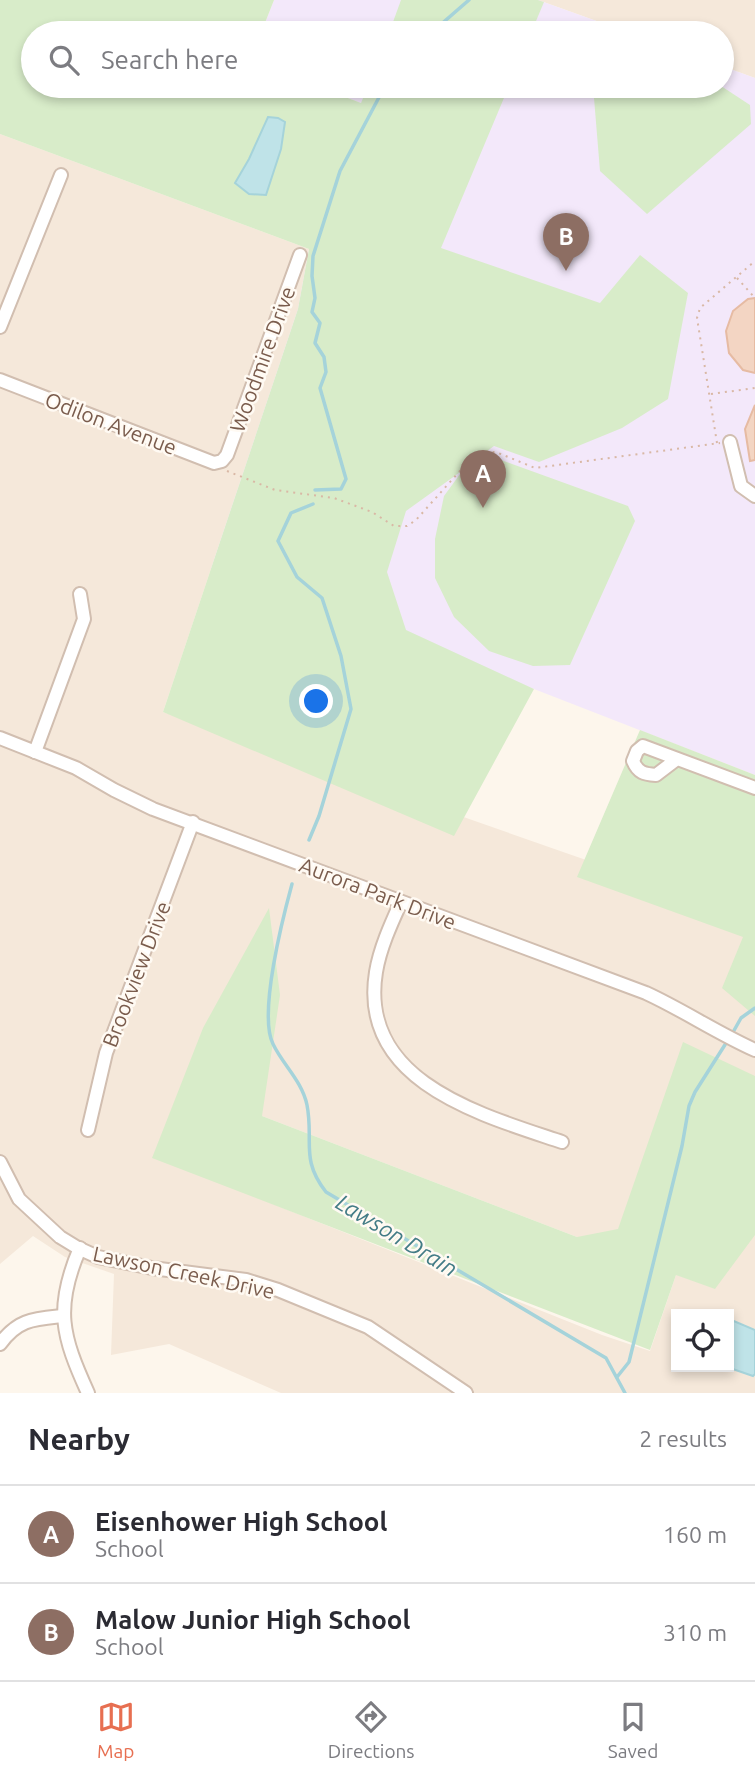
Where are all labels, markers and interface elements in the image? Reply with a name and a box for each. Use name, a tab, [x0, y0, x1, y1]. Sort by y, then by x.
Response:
search box	[21, 21, 734, 98]
icon: search	[45, 41, 83, 79]
text: Search here	[101, 45, 238, 74]
pin: B	[543, 213, 589, 271]
street label: Woodmire Drive	[225, 283, 299, 435]
street label: Odilon Avenue	[42, 387, 180, 459]
pin: A	[460, 450, 506, 508]
your location	[299, 684, 333, 718]
street label: Aurora Park Drive	[296, 852, 460, 934]
street label: Brookview Drive	[97, 898, 175, 1050]
water label: Lawson Drain	[332, 1189, 462, 1281]
street label: Lawson Creek Drive	[91, 1241, 277, 1303]
map controls	[671, 1309, 734, 1372]
button: locate	[671, 1309, 734, 1372]
text: Nearby	[28, 1422, 130, 1456]
text: 2 results	[639, 1426, 727, 1451]
text: Eisenhower High School	[95, 1507, 387, 1536]
text: A	[43, 1522, 59, 1547]
text: 160 m	[663, 1522, 727, 1547]
text: School	[95, 1536, 164, 1561]
text: Malow Junior High School	[95, 1605, 410, 1634]
text: B	[43, 1620, 59, 1645]
text: 310 m	[663, 1620, 727, 1645]
text: School	[95, 1634, 164, 1659]
tab: Map	[97, 1698, 135, 1762]
tab: Directions	[328, 1698, 415, 1762]
tab: Saved	[608, 1698, 658, 1762]

